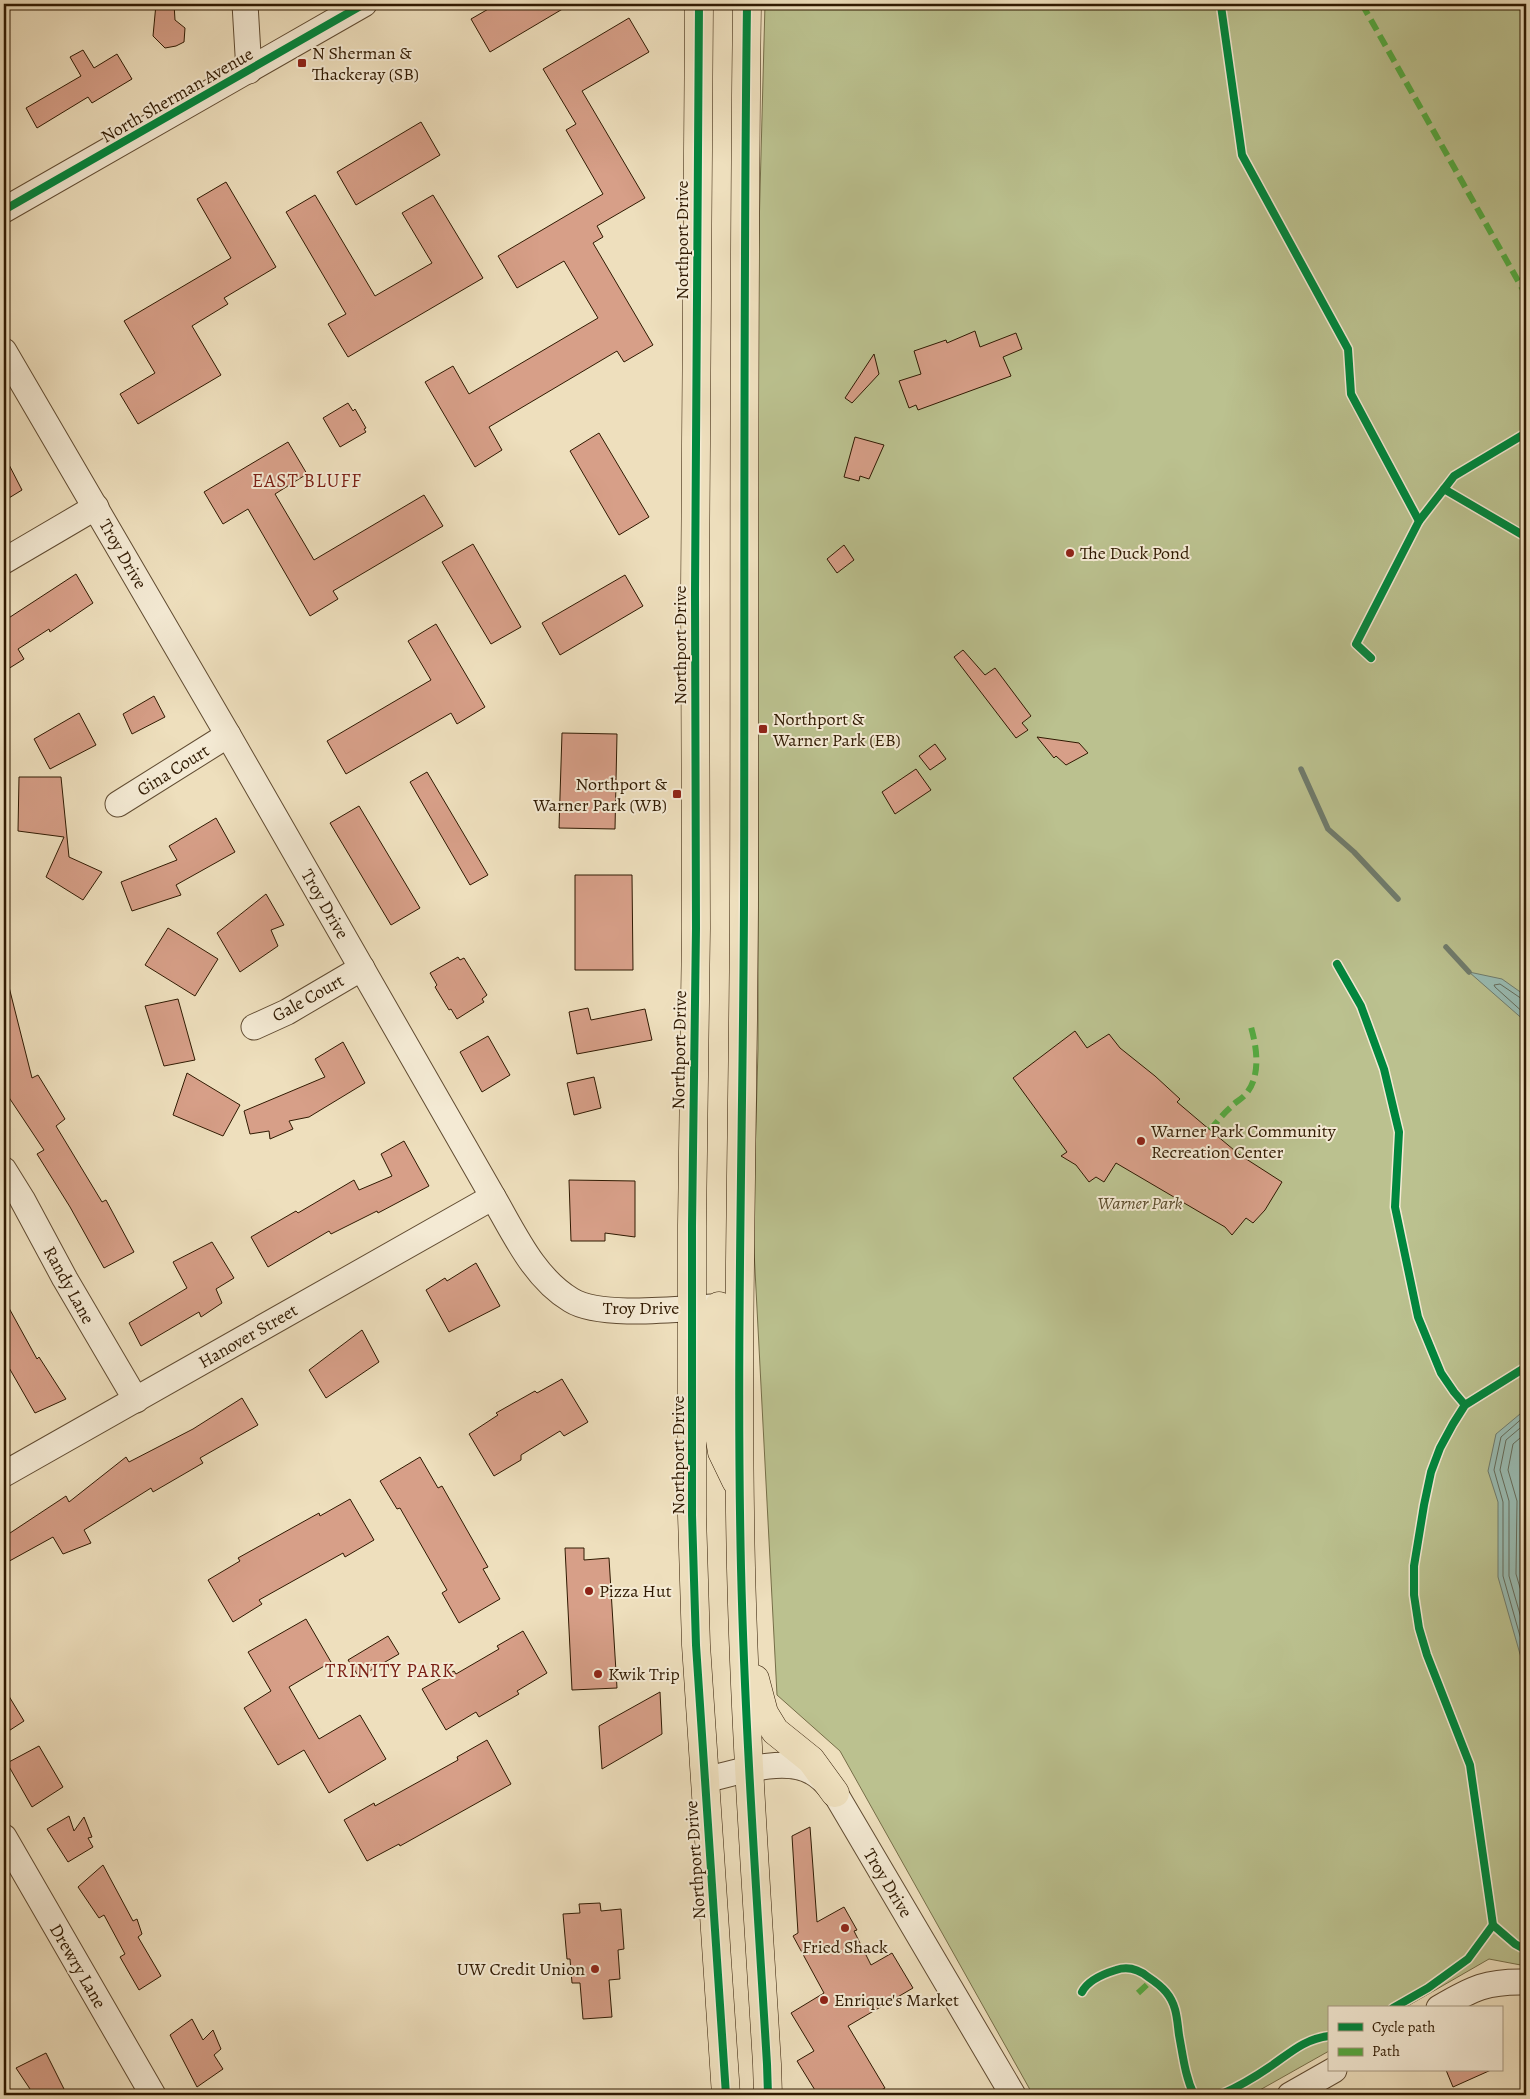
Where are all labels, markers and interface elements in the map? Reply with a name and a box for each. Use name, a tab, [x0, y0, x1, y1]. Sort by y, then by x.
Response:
place label: N Sherman & Thackeray (SB)	[312, 41, 419, 86]
street label: North Sherman Avenue	[97, 42, 257, 148]
marker: N Sherman & Thackeray (SB)	[296, 57, 308, 69]
street label: Northport Drive	[670, 180, 694, 300]
district label: EAST BLUFF	[252, 468, 362, 494]
street label: Troy Drive	[93, 515, 153, 593]
place label: The Duck Pond	[1080, 541, 1190, 565]
marker: The Duck Pond	[1064, 547, 1076, 559]
street label: Northport Drive	[668, 585, 692, 705]
place label: Northport & Warner Park (EB)	[772, 707, 901, 752]
marker: Northport & Warner Park (EB)	[757, 723, 769, 735]
street label: Gina Court	[132, 738, 214, 802]
place label: Northport & Warner Park (WB)	[532, 772, 667, 817]
marker: Northport & Warner Park (WB)	[671, 788, 683, 800]
street label: Troy Drive	[295, 865, 355, 943]
street label: Gale Court	[268, 968, 348, 1028]
street label: Northport Drive	[666, 990, 692, 1110]
place label: Warner Park Community Recreation Center	[1150, 1119, 1337, 1164]
marker: Warner Park Community Recreation Center	[1135, 1135, 1147, 1147]
park label: Warner Park	[1097, 1191, 1183, 1215]
street label: Randy Lane	[38, 1242, 100, 1328]
street label: Troy Drive	[603, 1296, 679, 1320]
street label: Hanover Street	[194, 1298, 302, 1374]
street label: Northport Drive	[666, 1395, 690, 1515]
place label: Pizza Hut	[599, 1579, 672, 1603]
marker: Pizza Hut	[583, 1585, 595, 1597]
district label: TRINITY PARK	[325, 1658, 455, 1684]
place label: Kwik Trip	[608, 1662, 680, 1686]
marker: Kwik Trip	[592, 1668, 604, 1680]
street label: Northport Drive	[679, 1800, 711, 1920]
street label: Troy Drive	[858, 1844, 918, 1922]
street label: Drewry Lane	[44, 1919, 112, 2013]
marker: Fried Shack	[839, 1922, 851, 1934]
place label: Fried Shack	[802, 1935, 888, 1959]
place label: UW Credit Union	[457, 1957, 585, 1981]
marker: UW Credit Union	[589, 1963, 601, 1975]
place label: Enrique's Market	[834, 1988, 959, 2012]
marker: Enrique's Market	[818, 1994, 830, 2006]
legend	[1328, 2006, 1502, 2072]
text: Cycle path	[1372, 2017, 1435, 2037]
text: Path	[1372, 2041, 1400, 2061]

